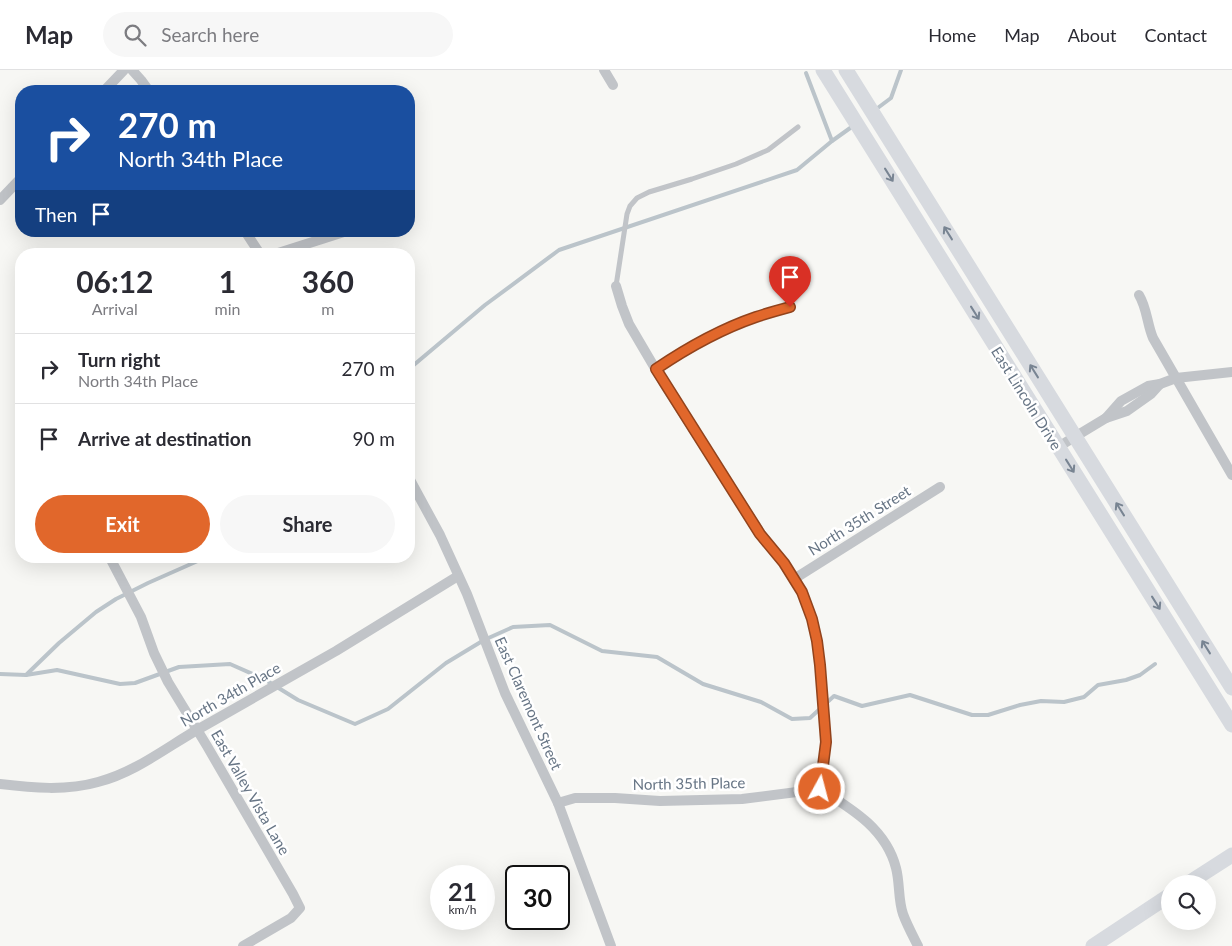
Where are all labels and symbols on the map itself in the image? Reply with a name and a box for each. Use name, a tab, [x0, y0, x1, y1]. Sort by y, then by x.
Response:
one-way arrow	[883, 168, 894, 182]
one-way arrow	[942, 227, 952, 241]
pin	[769, 256, 811, 307]
one-way arrow	[969, 306, 980, 320]
street label: East Lincoln Drive	[988, 343, 1066, 453]
one-way arrow	[1029, 364, 1039, 378]
one-way arrow	[1065, 458, 1075, 472]
street label: North 35th Street	[805, 481, 914, 559]
one-way arrow	[1115, 502, 1125, 516]
one-way arrow	[1151, 596, 1161, 610]
street label: East Claremont Street	[492, 634, 567, 773]
one-way arrow	[1201, 640, 1211, 654]
street label: North 34th Place	[177, 658, 283, 730]
street label: East Valley Vista Lane	[208, 726, 294, 858]
position arrow	[793, 762, 845, 814]
street label: North 35th Place	[633, 773, 746, 793]
speed limit sign: 30	[505, 865, 570, 930]

